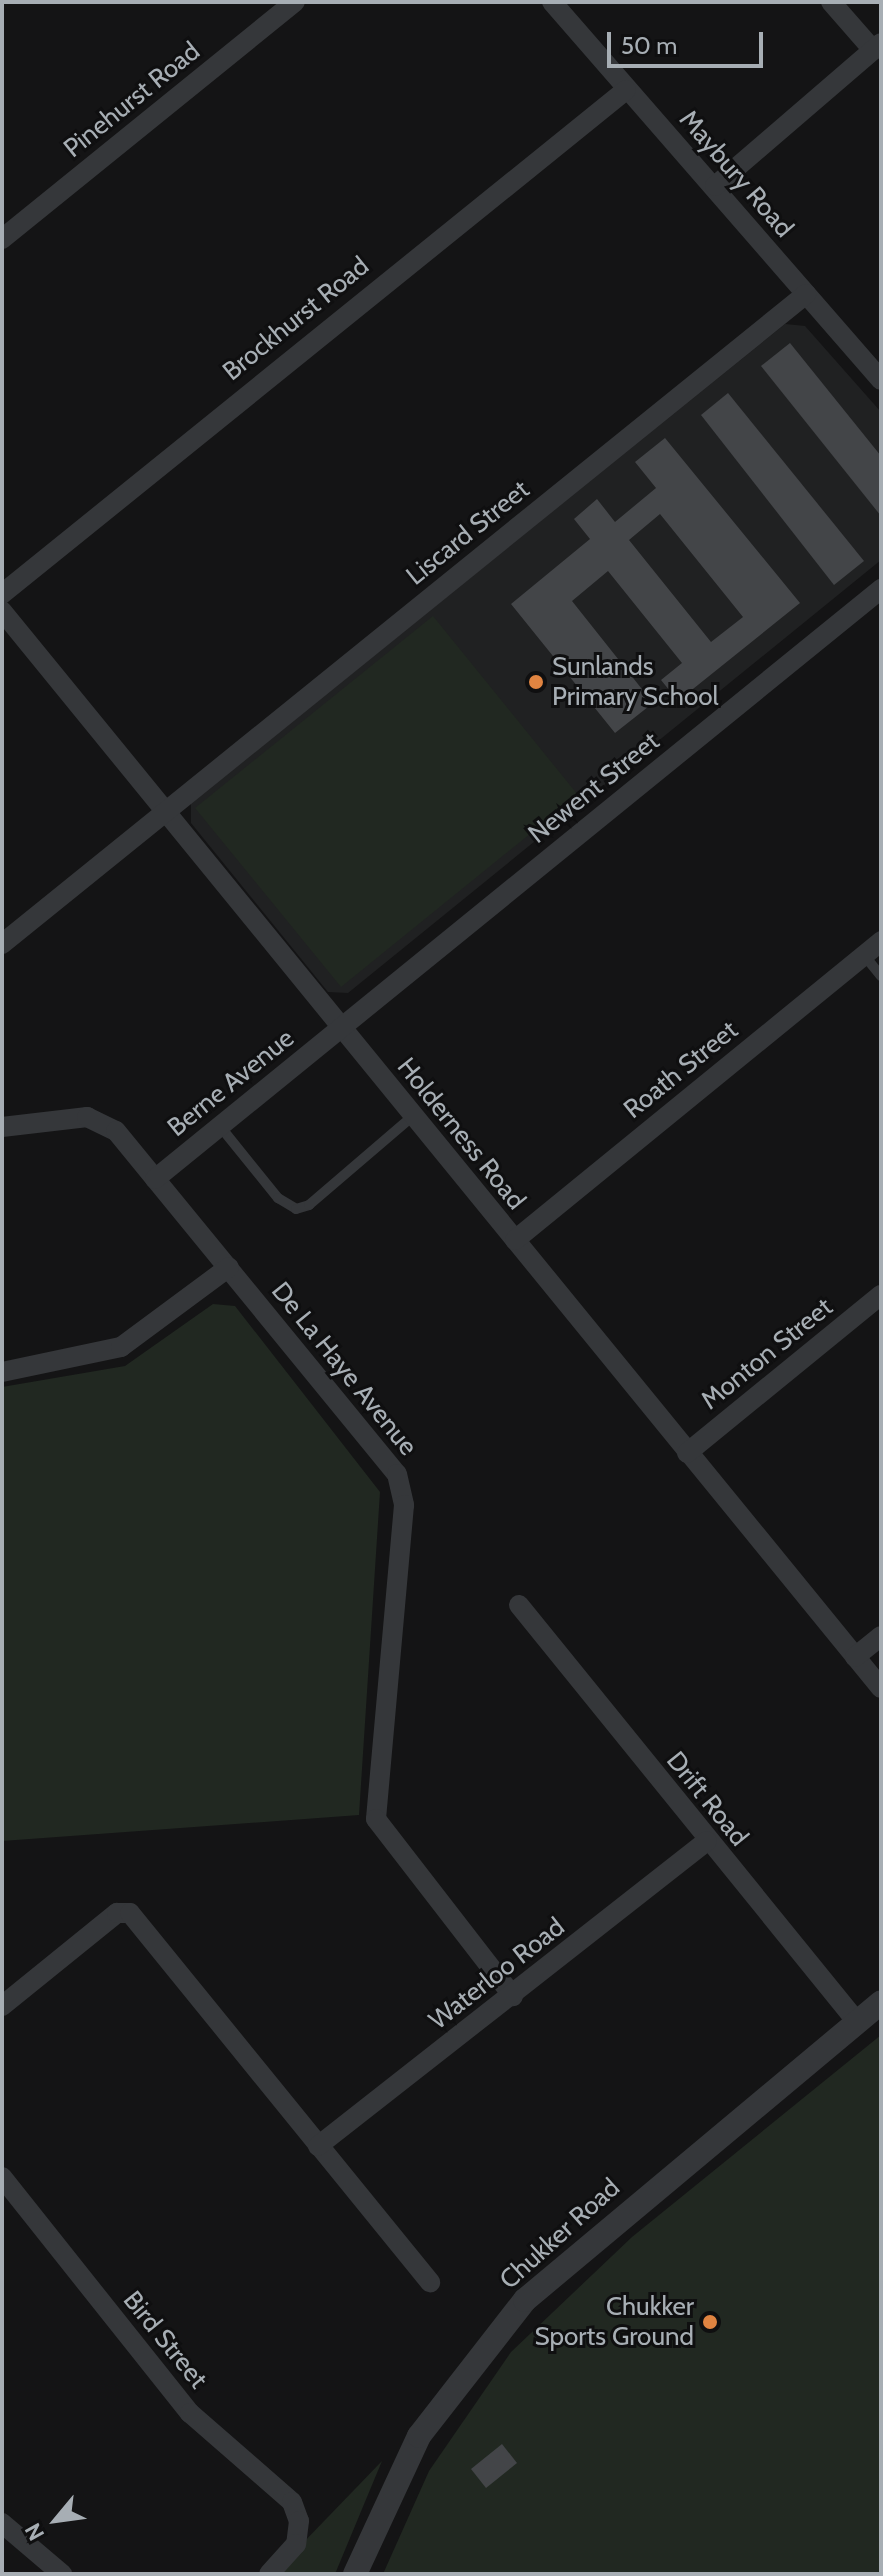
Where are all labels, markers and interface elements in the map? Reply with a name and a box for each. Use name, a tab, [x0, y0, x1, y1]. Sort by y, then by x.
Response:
scale bar	[611, 16, 767, 66]
text: 50 m	[621, 31, 677, 60]
street label: Pinehurst Road	[58, 36, 206, 164]
street label: Maybury Road	[672, 104, 800, 244]
street label: Brockhurst Road	[217, 251, 375, 387]
street label: Liscard Street	[400, 474, 536, 592]
place label: Sunlands Primary School	[552, 651, 719, 712]
marker: Sunlands Primary School	[527, 673, 545, 691]
street label: Newent Street	[522, 726, 666, 850]
street label: Roath Street	[618, 1015, 744, 1125]
street label: Berne Avenue	[162, 1023, 300, 1143]
street label: Holderness Road	[390, 1052, 532, 1216]
street label: De La Haye Avenue	[265, 1276, 423, 1462]
street label: Monton Street	[695, 1292, 839, 1416]
street label: Drift Road	[660, 1746, 754, 1852]
street label: Waterloo Road	[423, 1912, 571, 2036]
street label: Chukker Road	[494, 2172, 626, 2296]
street label: Bird Street	[116, 2285, 214, 2395]
place label: Chukker Sports Ground	[535, 2291, 694, 2352]
marker: Chukker Sports Ground	[701, 2313, 719, 2331]
north arrow	[16, 2480, 96, 2560]
text: N	[19, 2519, 50, 2545]

